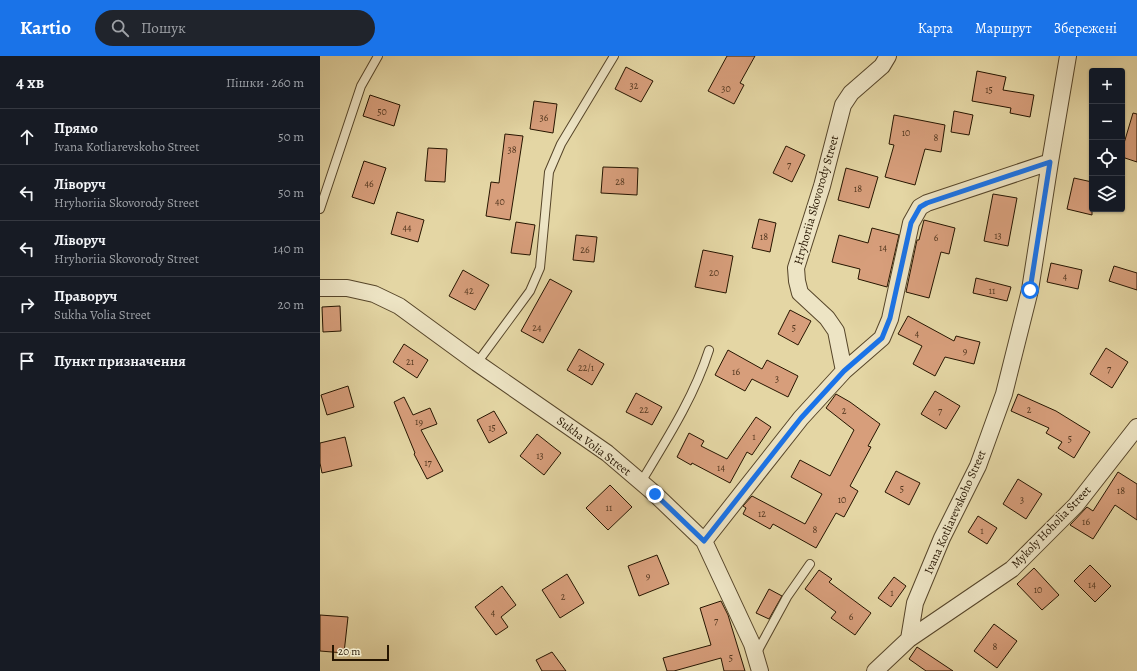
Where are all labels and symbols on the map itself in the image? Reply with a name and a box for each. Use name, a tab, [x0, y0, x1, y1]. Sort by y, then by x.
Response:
house number: 32	[630, 79, 639, 92]
house number: 30	[721, 82, 731, 95]
house number: 15	[985, 83, 993, 96]
house number: 50	[377, 105, 387, 118]
house number: 36	[540, 111, 549, 124]
house number: 10	[902, 126, 910, 139]
house number: 8	[934, 131, 939, 144]
street label: Hryhoriia Skovorody Street	[790, 133, 842, 267]
house number: 38	[507, 143, 517, 156]
house number: 7	[787, 158, 792, 171]
house number: 28	[615, 175, 625, 188]
house number: 46	[364, 177, 374, 190]
house number: 18	[854, 182, 862, 195]
house number: 40	[495, 195, 505, 208]
house number: 44	[402, 221, 412, 234]
house number: 13	[994, 229, 1002, 242]
house number: 18	[760, 230, 768, 243]
house number: 6	[934, 231, 939, 244]
house number: 14	[879, 241, 887, 254]
house number: 26	[580, 243, 590, 256]
house number: 20	[709, 266, 719, 279]
house number: 4	[1063, 270, 1068, 283]
route start	[1021, 281, 1039, 299]
house number: 42	[464, 284, 474, 297]
house number: 11	[989, 284, 996, 297]
house number: 24	[532, 321, 542, 334]
house number: 5	[792, 321, 796, 334]
house number: 4	[915, 327, 920, 340]
house number: 9	[963, 344, 968, 357]
house number: 21	[406, 355, 415, 368]
house number: 22/1	[578, 361, 595, 374]
house number: 7	[1107, 362, 1112, 375]
house number: 16	[732, 365, 740, 378]
house number: 3	[775, 372, 779, 385]
house number: 22	[639, 403, 649, 416]
house number: 2	[1027, 403, 1032, 416]
house number: 2	[842, 404, 847, 417]
house number: 7	[938, 404, 943, 417]
street label: Sukha Volia Street	[553, 413, 635, 479]
house number: 19	[415, 415, 423, 428]
house number: 15	[488, 421, 496, 434]
house number: 1	[752, 430, 756, 443]
house number: 5	[1068, 432, 1072, 445]
street label: Ivana Kotliarevskoho Street	[920, 447, 990, 577]
house number: 13	[536, 449, 544, 462]
house number: 17	[424, 456, 433, 469]
house number: 14	[717, 461, 725, 474]
house number: 5	[900, 482, 904, 495]
street label: Mykoly Hoholia Street	[1008, 482, 1094, 572]
house number: 18	[1117, 484, 1125, 497]
route end	[646, 485, 664, 503]
house number: 10	[838, 493, 846, 506]
house number: 3	[1020, 493, 1024, 506]
house number: 11	[606, 501, 613, 514]
house number: 12	[758, 507, 766, 520]
house number: 16	[1082, 515, 1090, 528]
house number: 8	[813, 523, 818, 536]
house number: 1	[980, 524, 984, 537]
house number: 9	[646, 569, 651, 582]
house number: 14	[1088, 578, 1096, 591]
house number: 10	[1034, 583, 1042, 596]
house number: 1	[890, 586, 894, 599]
house number: 2	[561, 590, 566, 603]
house number: 4	[491, 606, 496, 619]
house number: 6	[849, 610, 854, 623]
house number: 7	[714, 614, 719, 627]
house number: 8	[993, 640, 998, 653]
scale bar	[332, 643, 389, 662]
house number: 5	[729, 651, 733, 664]

